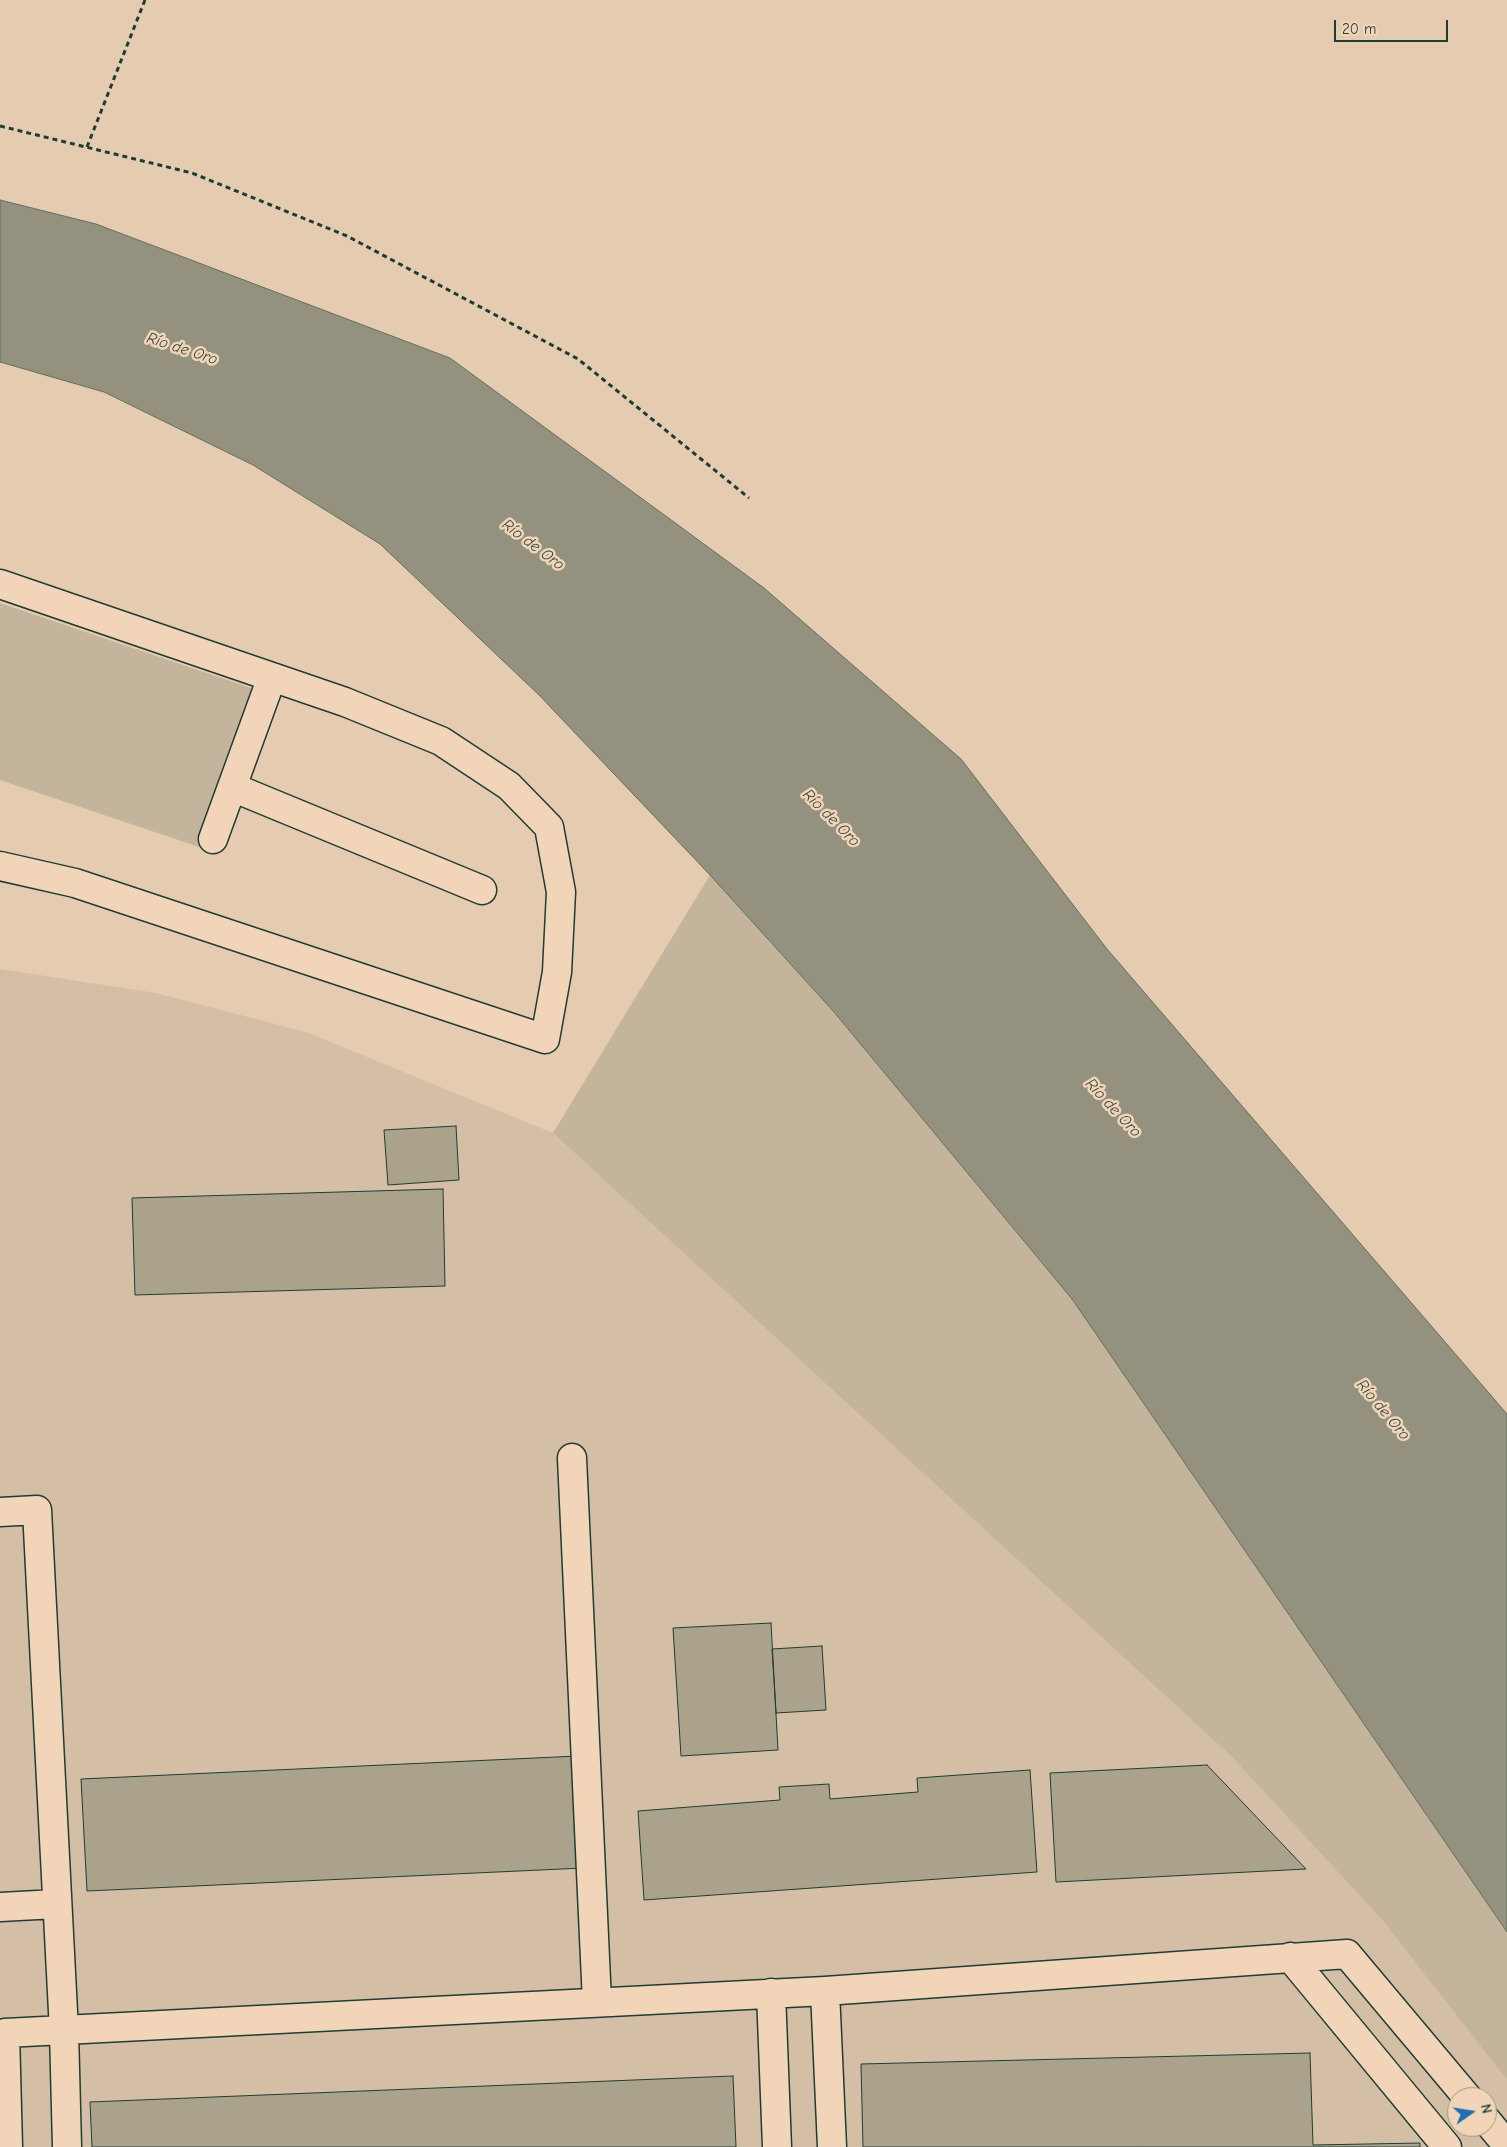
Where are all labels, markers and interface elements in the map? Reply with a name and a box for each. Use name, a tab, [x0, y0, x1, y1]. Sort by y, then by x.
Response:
scale bar	[1337, 10, 1451, 42]
text: 20 m	[1342, 20, 1376, 38]
water label: Río de Oro	[144, 329, 220, 369]
water label: Río de Oro	[498, 515, 568, 575]
water label: Río de Oro	[798, 785, 864, 851]
water label: Río de Oro	[1081, 1075, 1145, 1141]
water label: Río de Oro	[1352, 1376, 1414, 1444]
north arrow	[1447, 2087, 1497, 2137]
text: N	[1477, 2102, 1495, 2115]

